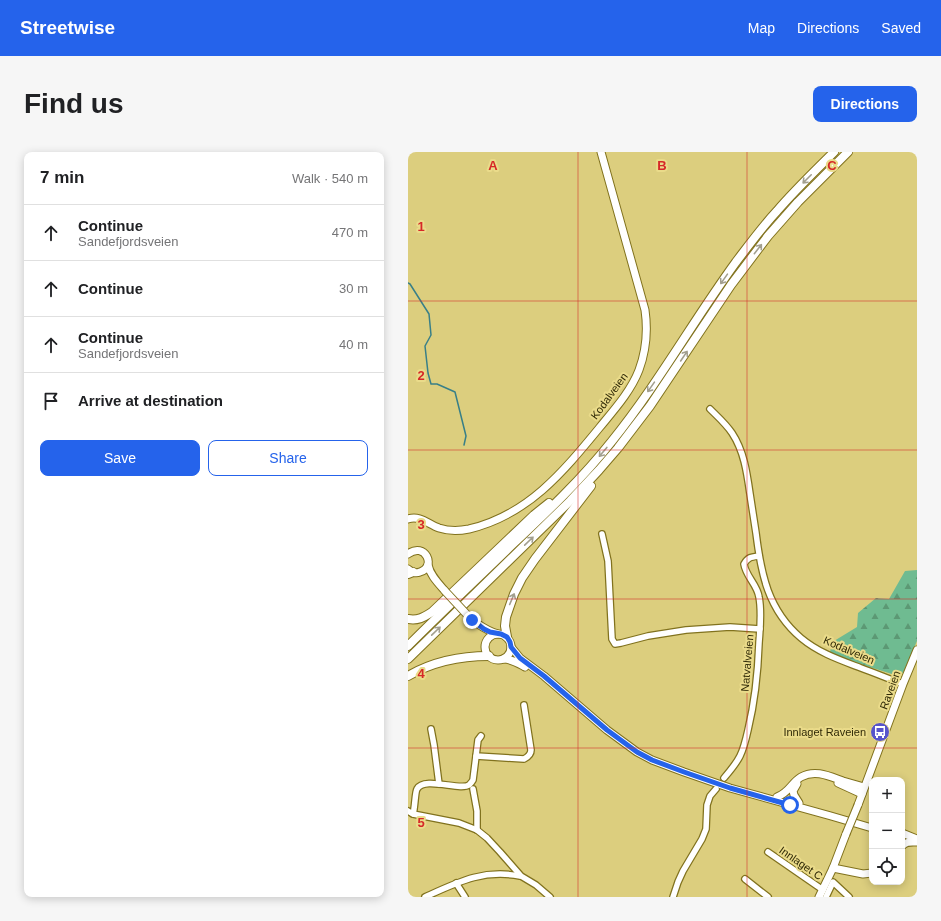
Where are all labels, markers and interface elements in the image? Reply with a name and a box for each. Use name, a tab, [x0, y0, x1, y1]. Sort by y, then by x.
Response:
text: Streetwise	[20, 17, 115, 38]
text: Map	[748, 20, 775, 36]
text: Directions	[797, 20, 859, 36]
text: Saved	[881, 20, 921, 36]
button: Directions	[813, 86, 917, 122]
text: Find us	[24, 88, 124, 119]
text: A	[488, 158, 498, 173]
text: B	[657, 158, 667, 173]
text: C	[827, 158, 837, 173]
text: 7 min	[40, 168, 84, 187]
text: Walk · 540 m	[292, 171, 368, 186]
one-way arrow	[802, 174, 811, 184]
text: Continue	[78, 217, 143, 234]
text: 1	[417, 219, 425, 234]
icon: ahead	[40, 222, 62, 244]
text: 470 m	[332, 225, 368, 240]
text: Sandefjordsveien	[78, 234, 178, 249]
one-way arrow	[754, 244, 762, 255]
one-way arrow	[720, 274, 728, 285]
icon: ahead	[40, 278, 62, 300]
text: Continue	[78, 280, 143, 297]
text: 30 m	[339, 281, 368, 296]
text: Continue	[78, 329, 143, 346]
icon: ahead	[40, 334, 62, 356]
text: 40 m	[339, 337, 368, 352]
text: Sandefjordsveien	[78, 346, 178, 361]
one-way arrow	[680, 350, 688, 362]
text: 2	[417, 368, 425, 383]
street label: Kodalveien	[588, 370, 630, 422]
one-way arrow	[647, 382, 655, 393]
icon: arrive	[40, 390, 62, 412]
text: Arrive at destination	[78, 392, 223, 409]
button: Save	[40, 440, 200, 476]
button: Share	[208, 440, 368, 476]
one-way arrow	[598, 447, 607, 458]
text: 3	[417, 517, 425, 532]
one-way arrow	[524, 536, 534, 546]
one-way arrow	[509, 594, 516, 606]
route end	[463, 611, 481, 629]
one-way arrow	[431, 626, 441, 636]
street label: Natvalveien	[739, 634, 755, 692]
street label: Kodalveien	[822, 634, 876, 666]
text: 4	[417, 666, 425, 681]
street label: Raveien	[877, 669, 903, 711]
bus stop icon: Innlaget Raveien	[869, 721, 891, 743]
place label: Innlaget Raveien	[783, 726, 866, 738]
map controls	[869, 777, 905, 885]
button: +	[869, 777, 905, 813]
route start	[781, 796, 799, 814]
button: −	[869, 813, 905, 849]
text: 5	[417, 815, 425, 830]
street label: Innlaget C	[777, 844, 825, 882]
button: locate	[869, 849, 905, 885]

